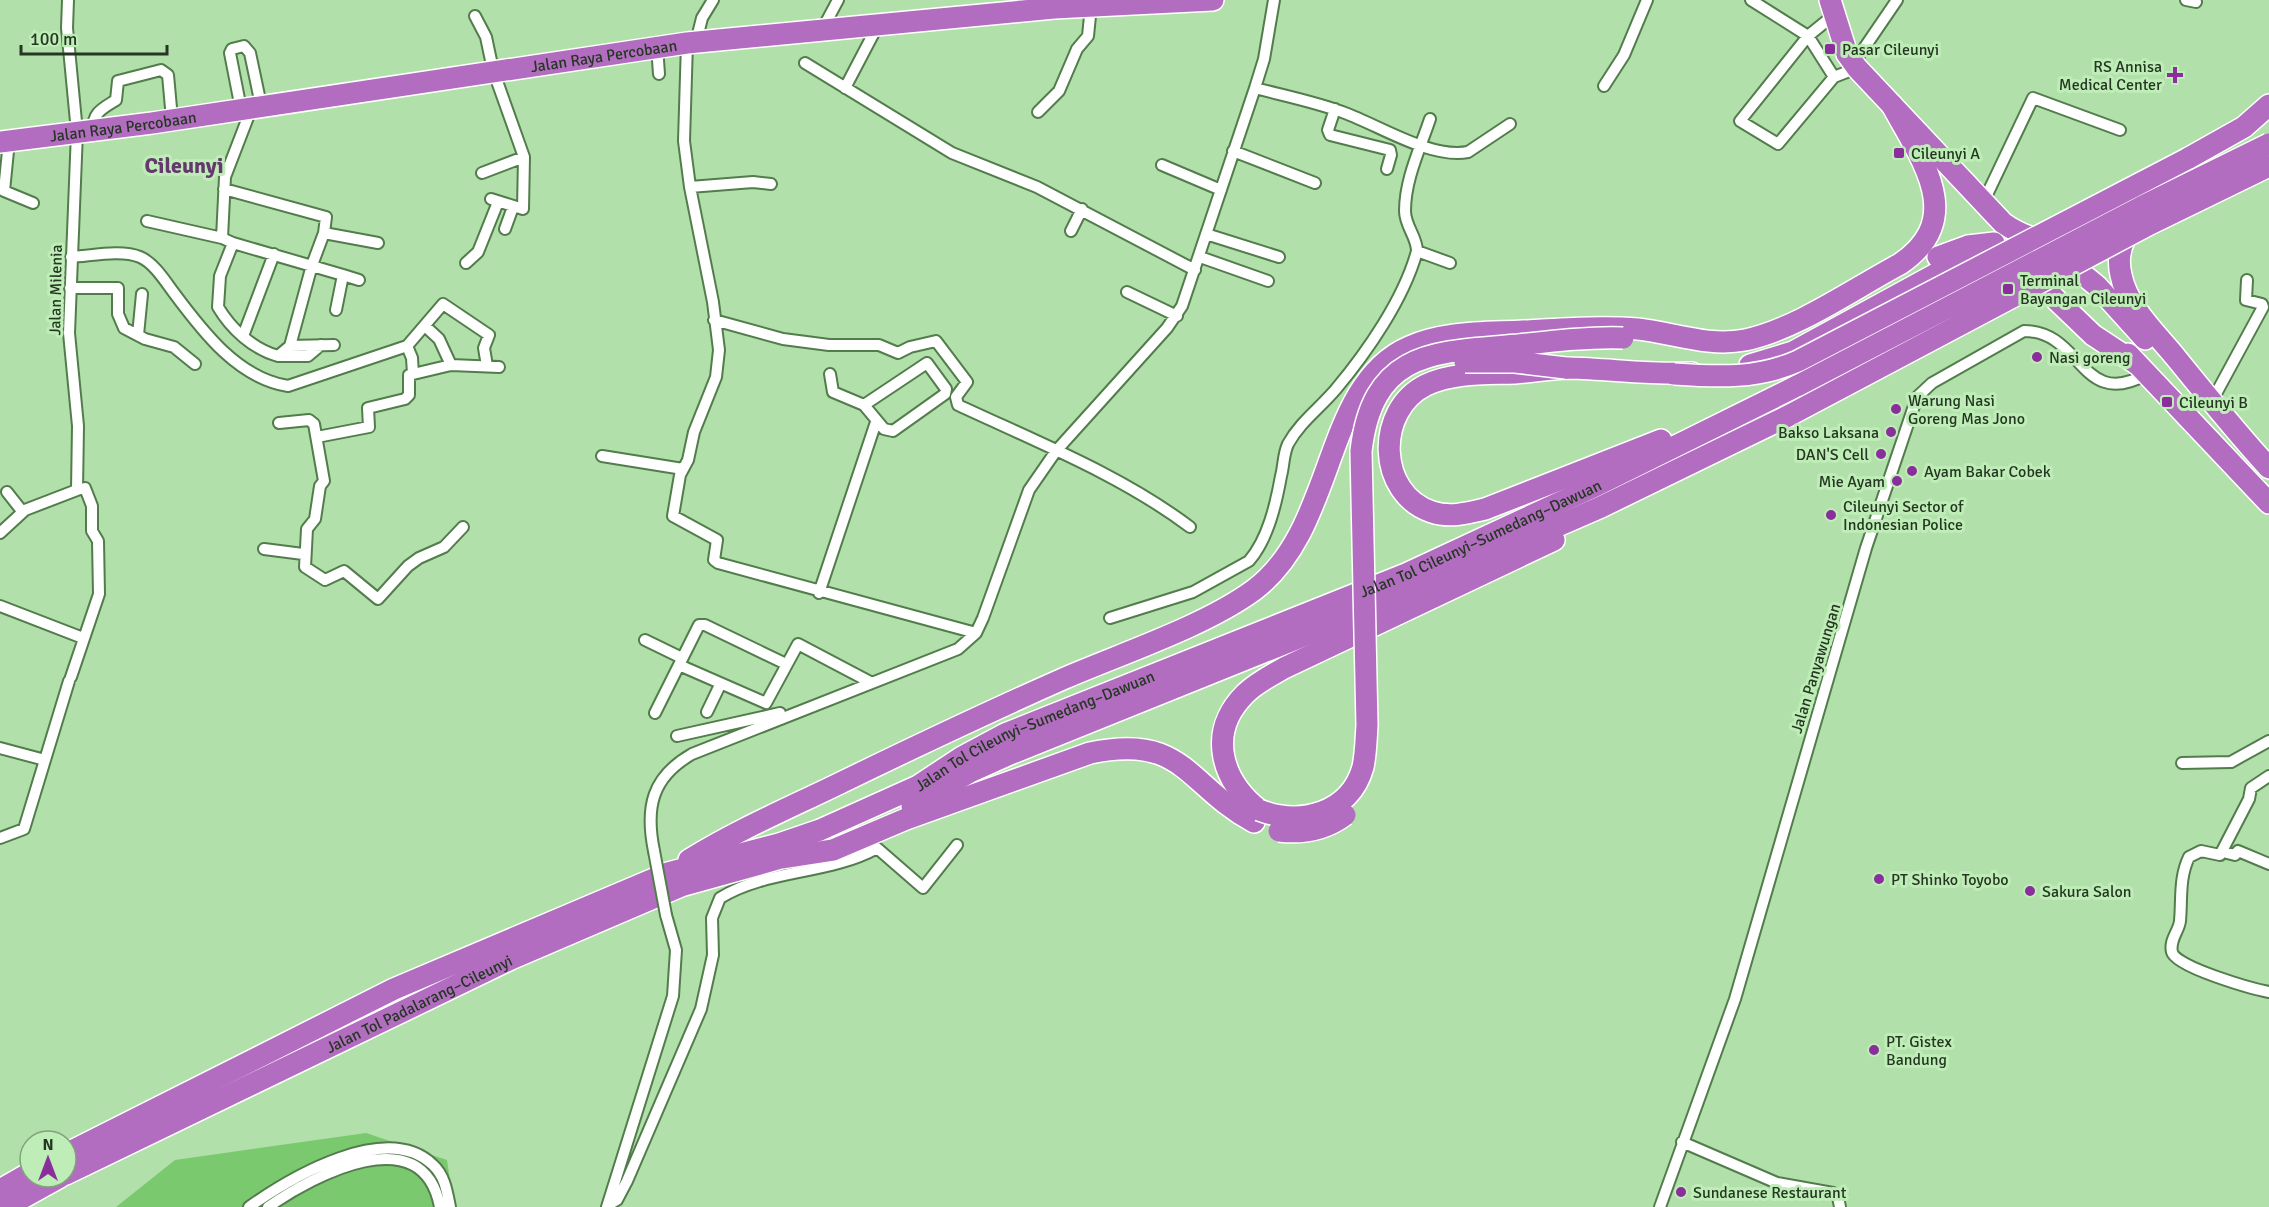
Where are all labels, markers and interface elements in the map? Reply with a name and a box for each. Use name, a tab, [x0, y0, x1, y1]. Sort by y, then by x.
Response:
scale bar	[21, 18, 166, 56]
text: 100 m	[30, 28, 77, 50]
street label: Jalan Raya Percobaan	[529, 36, 679, 77]
place label: Pasar Cileunyi	[1842, 40, 1939, 60]
marker: Pasar Cileunyi	[1823, 42, 1837, 56]
place label: RS Annisa Medical Center	[2059, 57, 2162, 95]
marker: RS Annisa Medical Center	[2166, 66, 2184, 84]
street label: Jalan Raya Percobaan	[49, 107, 198, 147]
place label: Cileunyi A	[1911, 144, 1980, 164]
marker: Cileunyi A	[1892, 146, 1906, 160]
district label: Cileunyi	[144, 152, 224, 179]
street label: Jalan Milenia	[45, 244, 67, 336]
place label: Terminal Bayangan Cileunyi	[2020, 271, 2146, 309]
marker: Terminal Bayangan Cileunyi	[2001, 282, 2015, 296]
place label: Nasi goreng	[2049, 348, 2130, 368]
marker: Nasi goreng	[2030, 350, 2044, 364]
place label: Warung Nasi Goreng Mas Jono	[1908, 391, 2025, 429]
place label: Cileunyi B	[2179, 393, 2248, 413]
marker: Cileunyi B	[2160, 395, 2174, 409]
marker: Warung Nasi Goreng Mas Jono	[1889, 402, 1903, 416]
place label: Bakso Laksana	[1778, 423, 1879, 443]
marker: Bakso Laksana	[1884, 425, 1898, 439]
place label: DAN'S Cell	[1796, 445, 1869, 465]
marker: DAN'S Cell	[1874, 447, 1888, 461]
place label: Ayam Bakar Cobek	[1924, 462, 2051, 482]
marker: Ayam Bakar Cobek	[1905, 464, 1919, 478]
place label: Mie Ayam	[1819, 472, 1885, 492]
marker: Mie Ayam	[1890, 474, 1904, 488]
street label: Jalan Tol Cileunyi–Sumedang–Dawuan	[1357, 475, 1605, 602]
place label: Cileunyi Sector of Indonesian Police	[1843, 497, 1964, 535]
marker: Cileunyi Sector of Indonesian Police	[1824, 508, 1838, 522]
street label: Jalan Panyawungan	[1787, 601, 1845, 736]
street label: Jalan Tol Cileunyi–Sumedang–Dawuan	[911, 666, 1158, 796]
place label: PT Shinko Toyobo	[1891, 870, 2009, 890]
marker: PT Shinko Toyobo	[1872, 872, 1886, 886]
place label: Sakura Salon	[2042, 882, 2132, 902]
marker: Sakura Salon	[2023, 884, 2037, 898]
street label: Jalan Tol Padalarang–Cileunyi	[323, 951, 516, 1058]
place label: PT. Gistex Bandung	[1886, 1032, 1952, 1070]
marker: PT. Gistex Bandung	[1867, 1043, 1881, 1057]
north arrow	[18, 1129, 78, 1189]
text: N	[42, 1135, 54, 1155]
place label: Sundanese Restaurant	[1693, 1183, 1847, 1203]
marker: Sundanese Restaurant	[1674, 1185, 1688, 1199]

